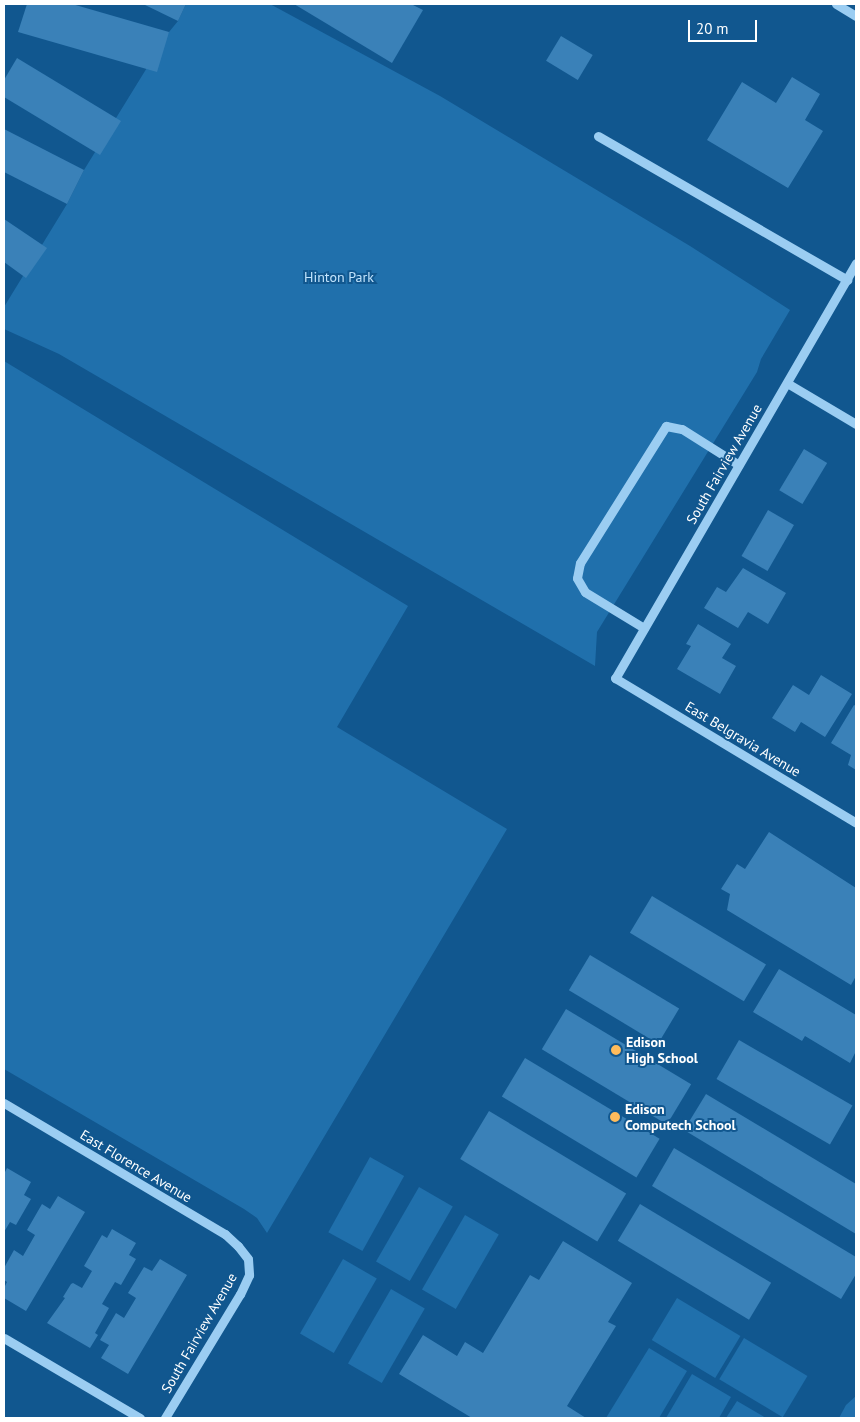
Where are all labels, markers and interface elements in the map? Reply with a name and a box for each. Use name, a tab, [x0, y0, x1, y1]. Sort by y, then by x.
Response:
scale bar	[690, 10, 759, 42]
text: 20 m	[696, 19, 729, 38]
park label: Hinton Park	[304, 269, 374, 285]
street label: South Fairview Avenue	[683, 401, 765, 527]
street label: East Belgravia Avenue	[682, 698, 804, 780]
place label: Edison High School	[626, 1034, 698, 1066]
marker: Edison High School	[610, 1044, 622, 1056]
place label: Edison Computech School	[625, 1101, 736, 1134]
marker: Edison Computech School	[609, 1111, 621, 1123]
street label: East Florence Avenue	[77, 1126, 195, 1206]
street label: South Fairview Avenue	[158, 1270, 240, 1396]

